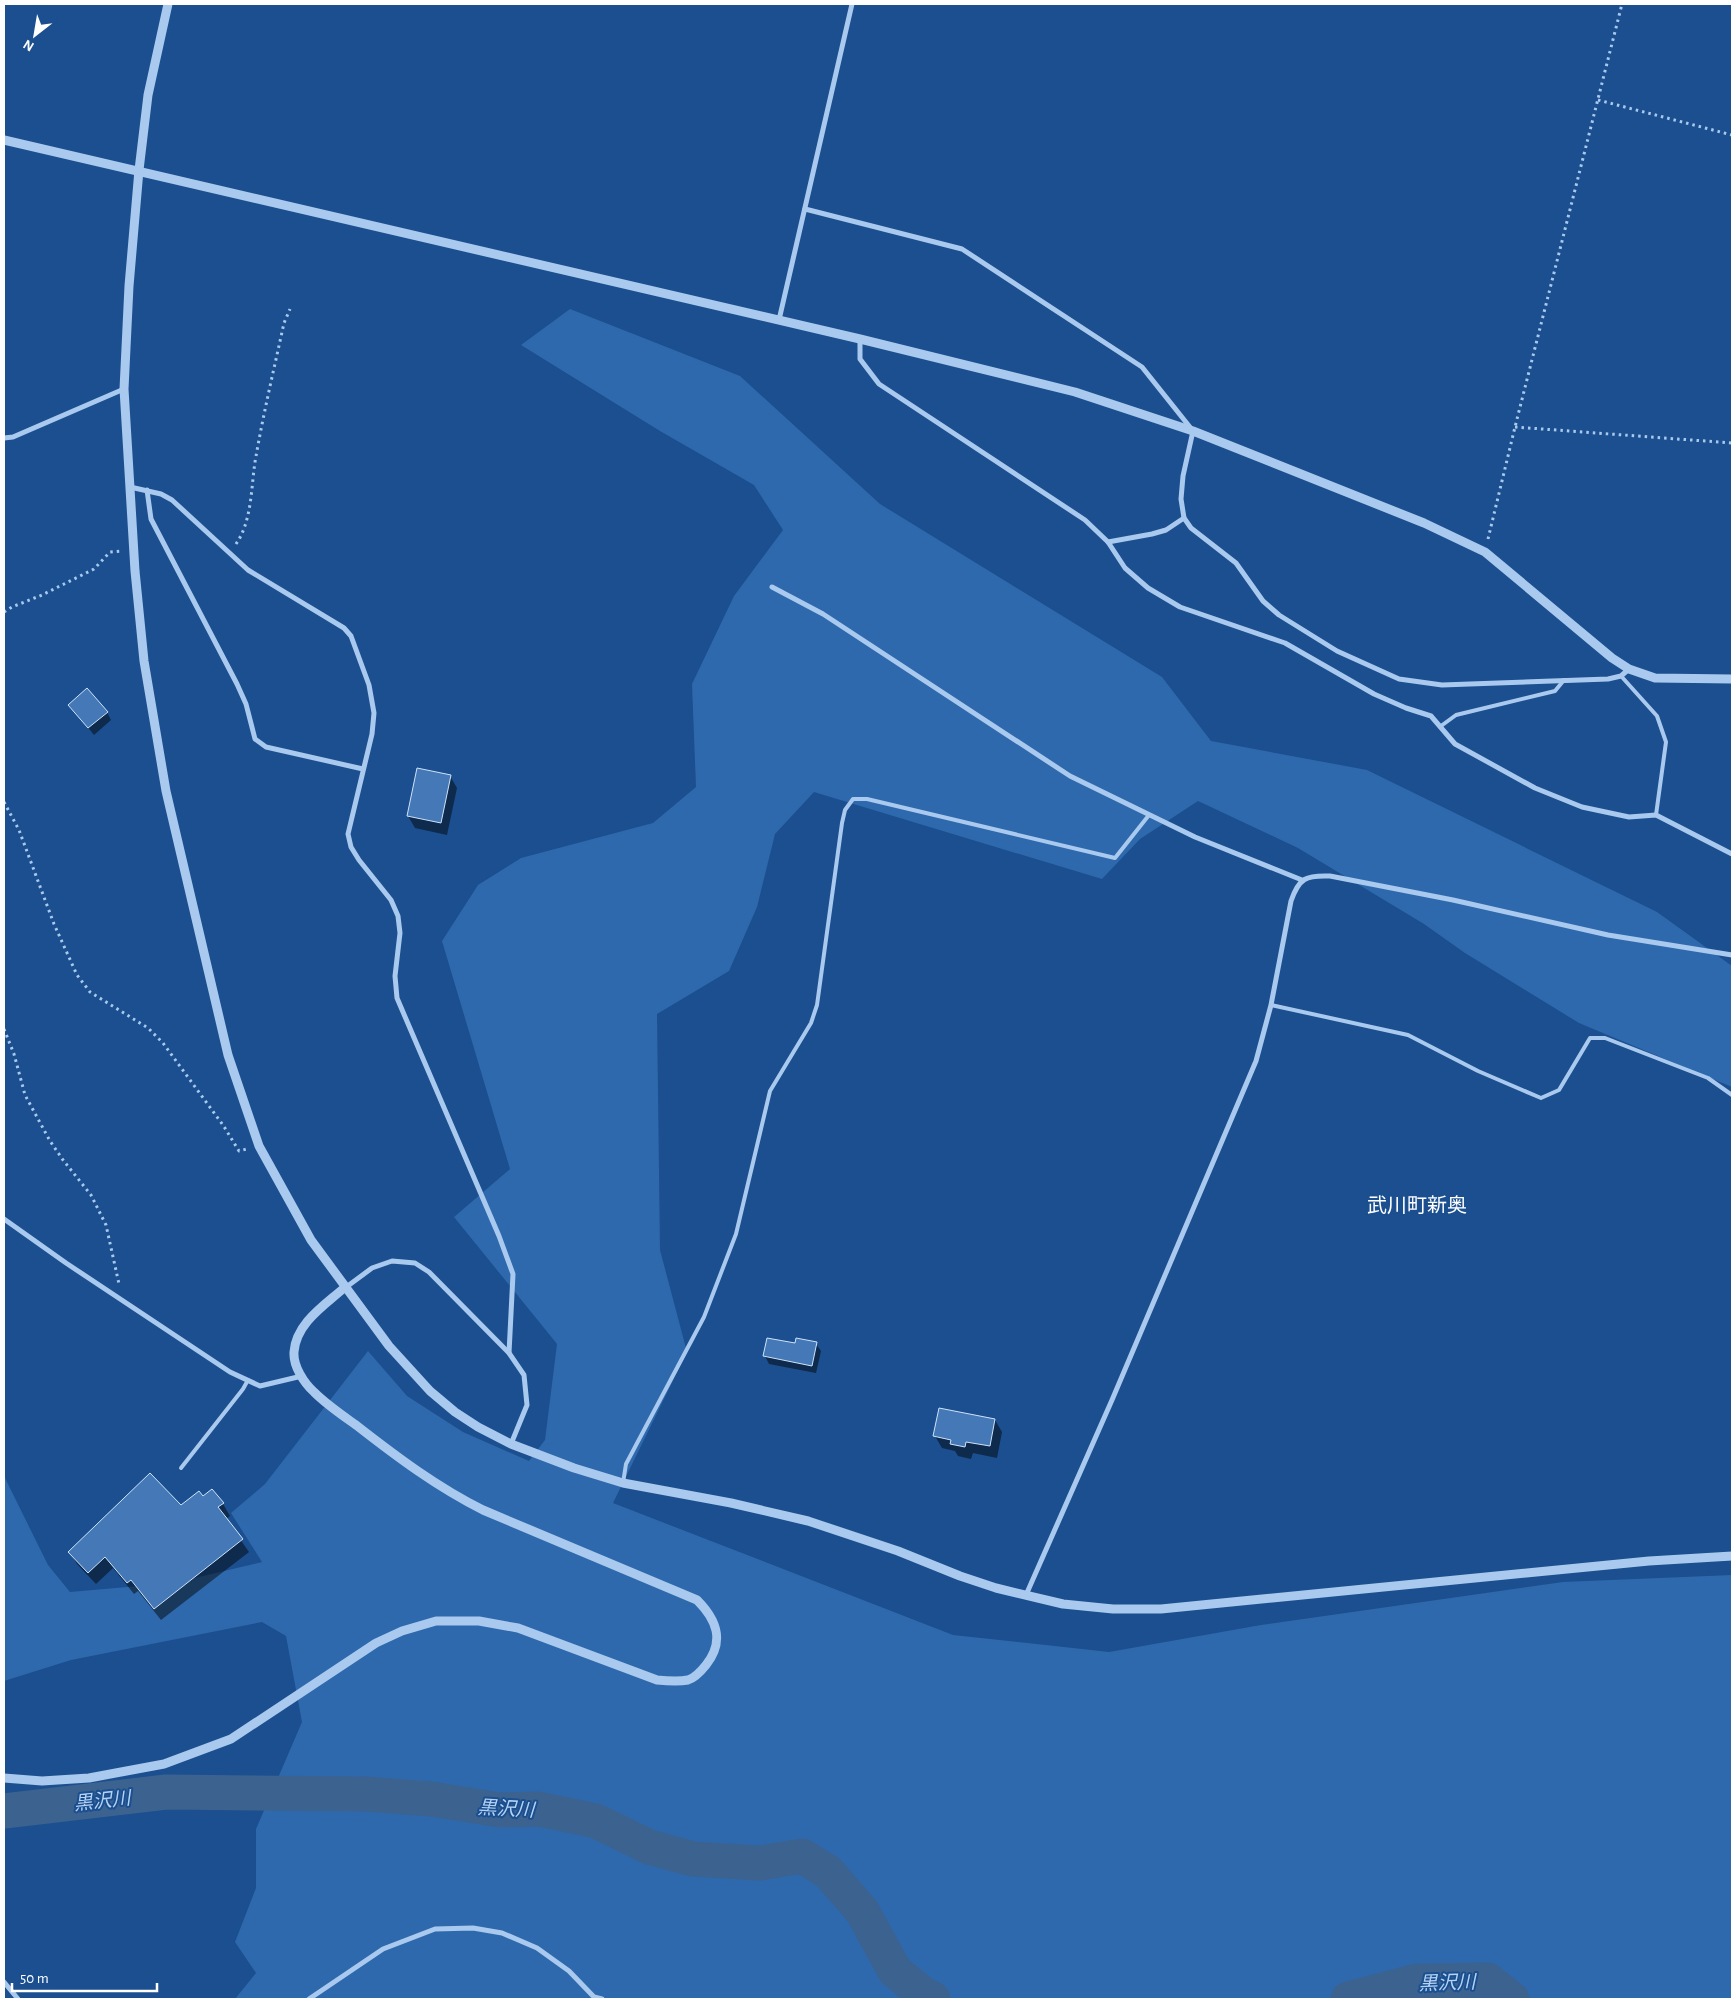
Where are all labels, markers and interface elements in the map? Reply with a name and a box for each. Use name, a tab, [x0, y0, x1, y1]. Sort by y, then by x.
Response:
north arrow	[10, 10, 60, 60]
text: N	[21, 37, 37, 54]
district label: 武川町新奥	[1367, 1195, 1467, 1216]
water label: 黒沢川	[73, 1788, 133, 1814]
water label: 黒沢川	[477, 1798, 537, 1821]
scale bar	[12, 1960, 158, 1992]
text: 50 m	[20, 1971, 49, 1986]
water label: 黒沢川	[1418, 1972, 1478, 1994]

